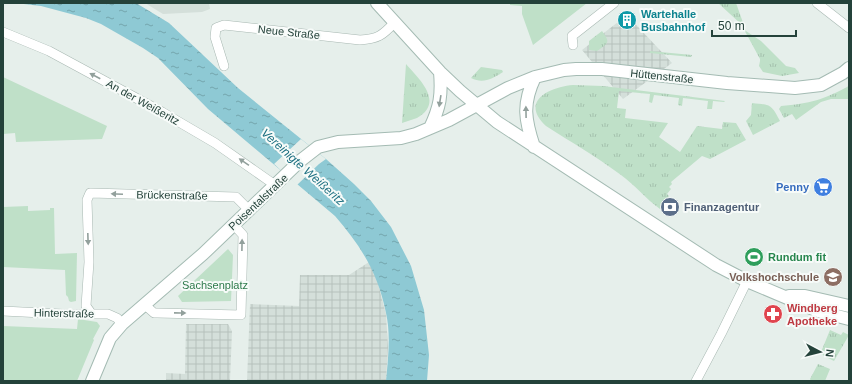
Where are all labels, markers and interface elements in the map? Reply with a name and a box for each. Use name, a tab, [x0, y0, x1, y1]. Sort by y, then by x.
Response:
place label: Wartehalle Busbahnhof	[641, 8, 705, 33]
building icon: Wartehalle Busbahnhof	[616, 9, 638, 31]
scale bar	[712, 12, 796, 38]
text: 50 m	[718, 19, 745, 33]
street label: Neue Straße	[257, 23, 321, 41]
street label: Hüttenstraße	[630, 67, 694, 85]
one-way arrow	[89, 73, 101, 79]
street label: An der Weißeritz	[104, 77, 182, 127]
one-way arrow	[437, 95, 443, 107]
one-way arrow	[523, 105, 529, 118]
water label: Vereinigte Weißeritz	[258, 126, 348, 208]
one-way arrow	[239, 158, 249, 166]
street label: Poisentalstraße	[226, 172, 290, 232]
supermarket icon: Penny	[812, 176, 834, 198]
place label: Penny	[776, 181, 810, 193]
street label: Brückenstraße	[136, 188, 208, 202]
one-way arrow	[111, 190, 123, 197]
bank icon: Finanzagentur	[659, 196, 681, 218]
place label: Finanzagentur	[684, 201, 760, 213]
one-way arrow	[85, 233, 91, 246]
one-way arrow	[239, 239, 246, 251]
sports icon: Rundum fit	[743, 246, 765, 268]
place label: Rundum fit	[768, 251, 826, 263]
school or university icon: Volkshochschule	[822, 266, 844, 288]
place label: Volkshochschule	[729, 271, 819, 283]
park label: Sachsenplatz	[182, 279, 248, 291]
place label: Windberg Apotheke	[787, 302, 838, 327]
pharmacy icon: Windberg Apotheke	[762, 303, 784, 325]
street label: Hinterstraße	[34, 306, 94, 320]
one-way arrow	[174, 310, 186, 317]
north arrow	[800, 332, 840, 372]
text: N	[823, 349, 836, 358]

